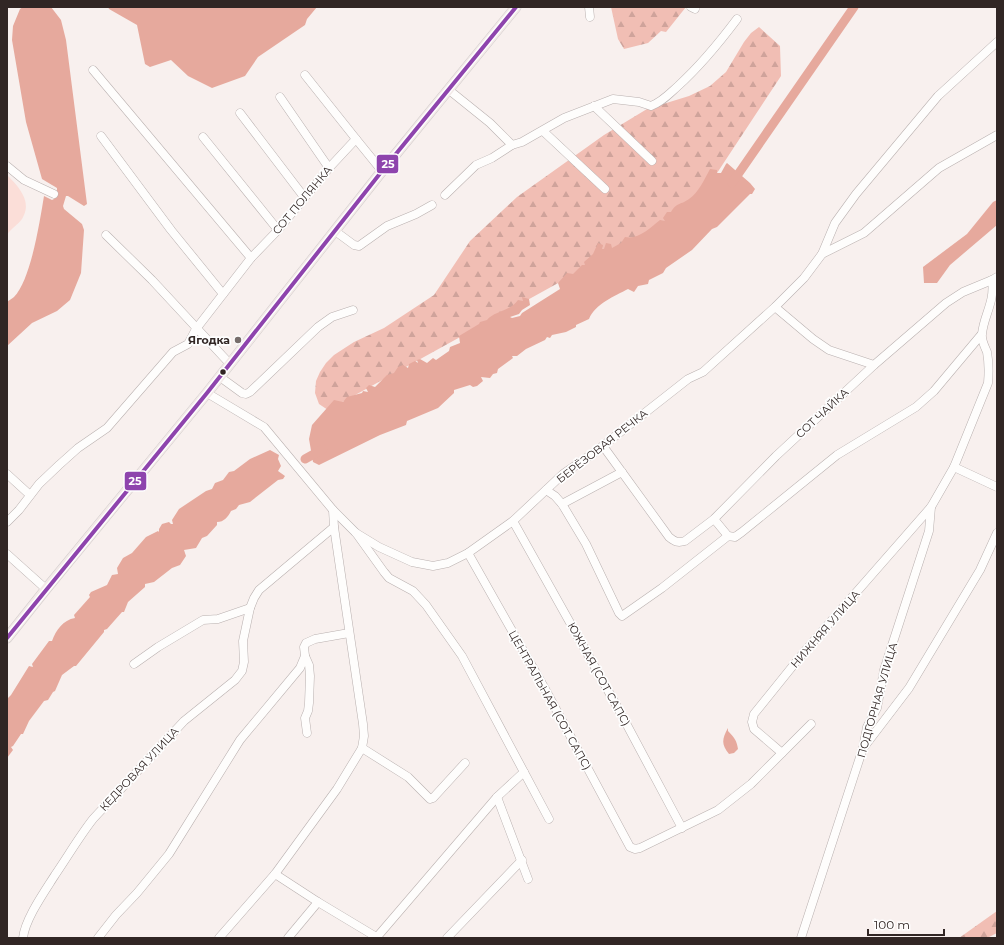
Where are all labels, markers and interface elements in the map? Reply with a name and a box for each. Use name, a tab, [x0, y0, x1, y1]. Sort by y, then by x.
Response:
line badge: 25	[376, 154, 399, 174]
text: 25	[381, 157, 395, 171]
street label: СОТ ПОЛЯНКА	[269, 162, 335, 237]
place label: Ягодка	[188, 333, 230, 347]
marker: Ягодка	[233, 335, 243, 345]
unlabelled marker	[218, 367, 228, 377]
street label: СОТ ЧАЙКА	[793, 385, 852, 441]
street label: БЕРЁЗОВАЯ РЕЧКА	[554, 406, 651, 486]
line badge: 25	[124, 471, 147, 491]
text: 25	[128, 474, 142, 488]
street label: НИЖНЯЯ УЛИЦА	[787, 587, 863, 671]
street label: ЮЖНАЯ (СОТ САПС)	[565, 620, 633, 728]
street label: ЦЕНТРАЛЬНАЯ (СОТ САПС)	[506, 628, 594, 772]
street label: ПОДГОРНАЯ УЛИЦА	[854, 640, 900, 759]
street label: КЕДРОВАЯ УЛИЦА	[96, 723, 182, 814]
scale bar	[868, 911, 944, 937]
text: 100 m	[874, 917, 910, 932]

